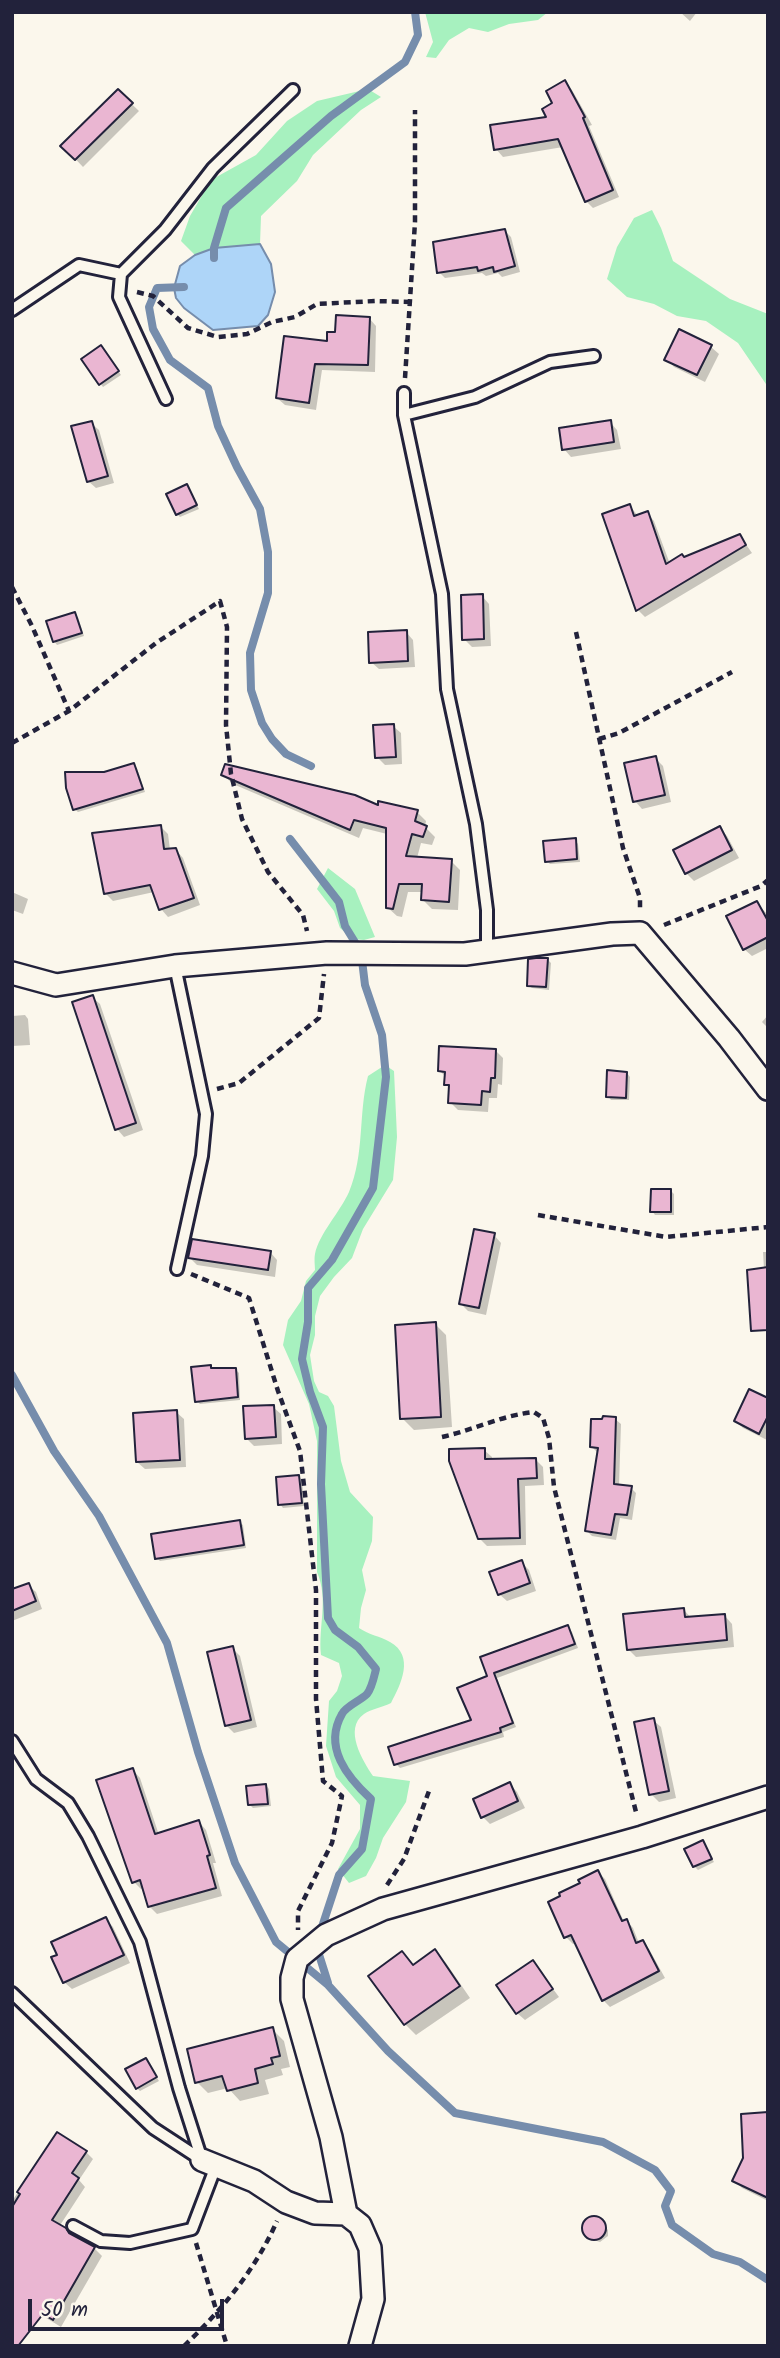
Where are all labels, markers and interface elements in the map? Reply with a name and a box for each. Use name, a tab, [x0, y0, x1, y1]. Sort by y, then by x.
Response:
scale bar	[32, 2284, 228, 2328]
text: 50 m	[41, 2294, 88, 2327]

